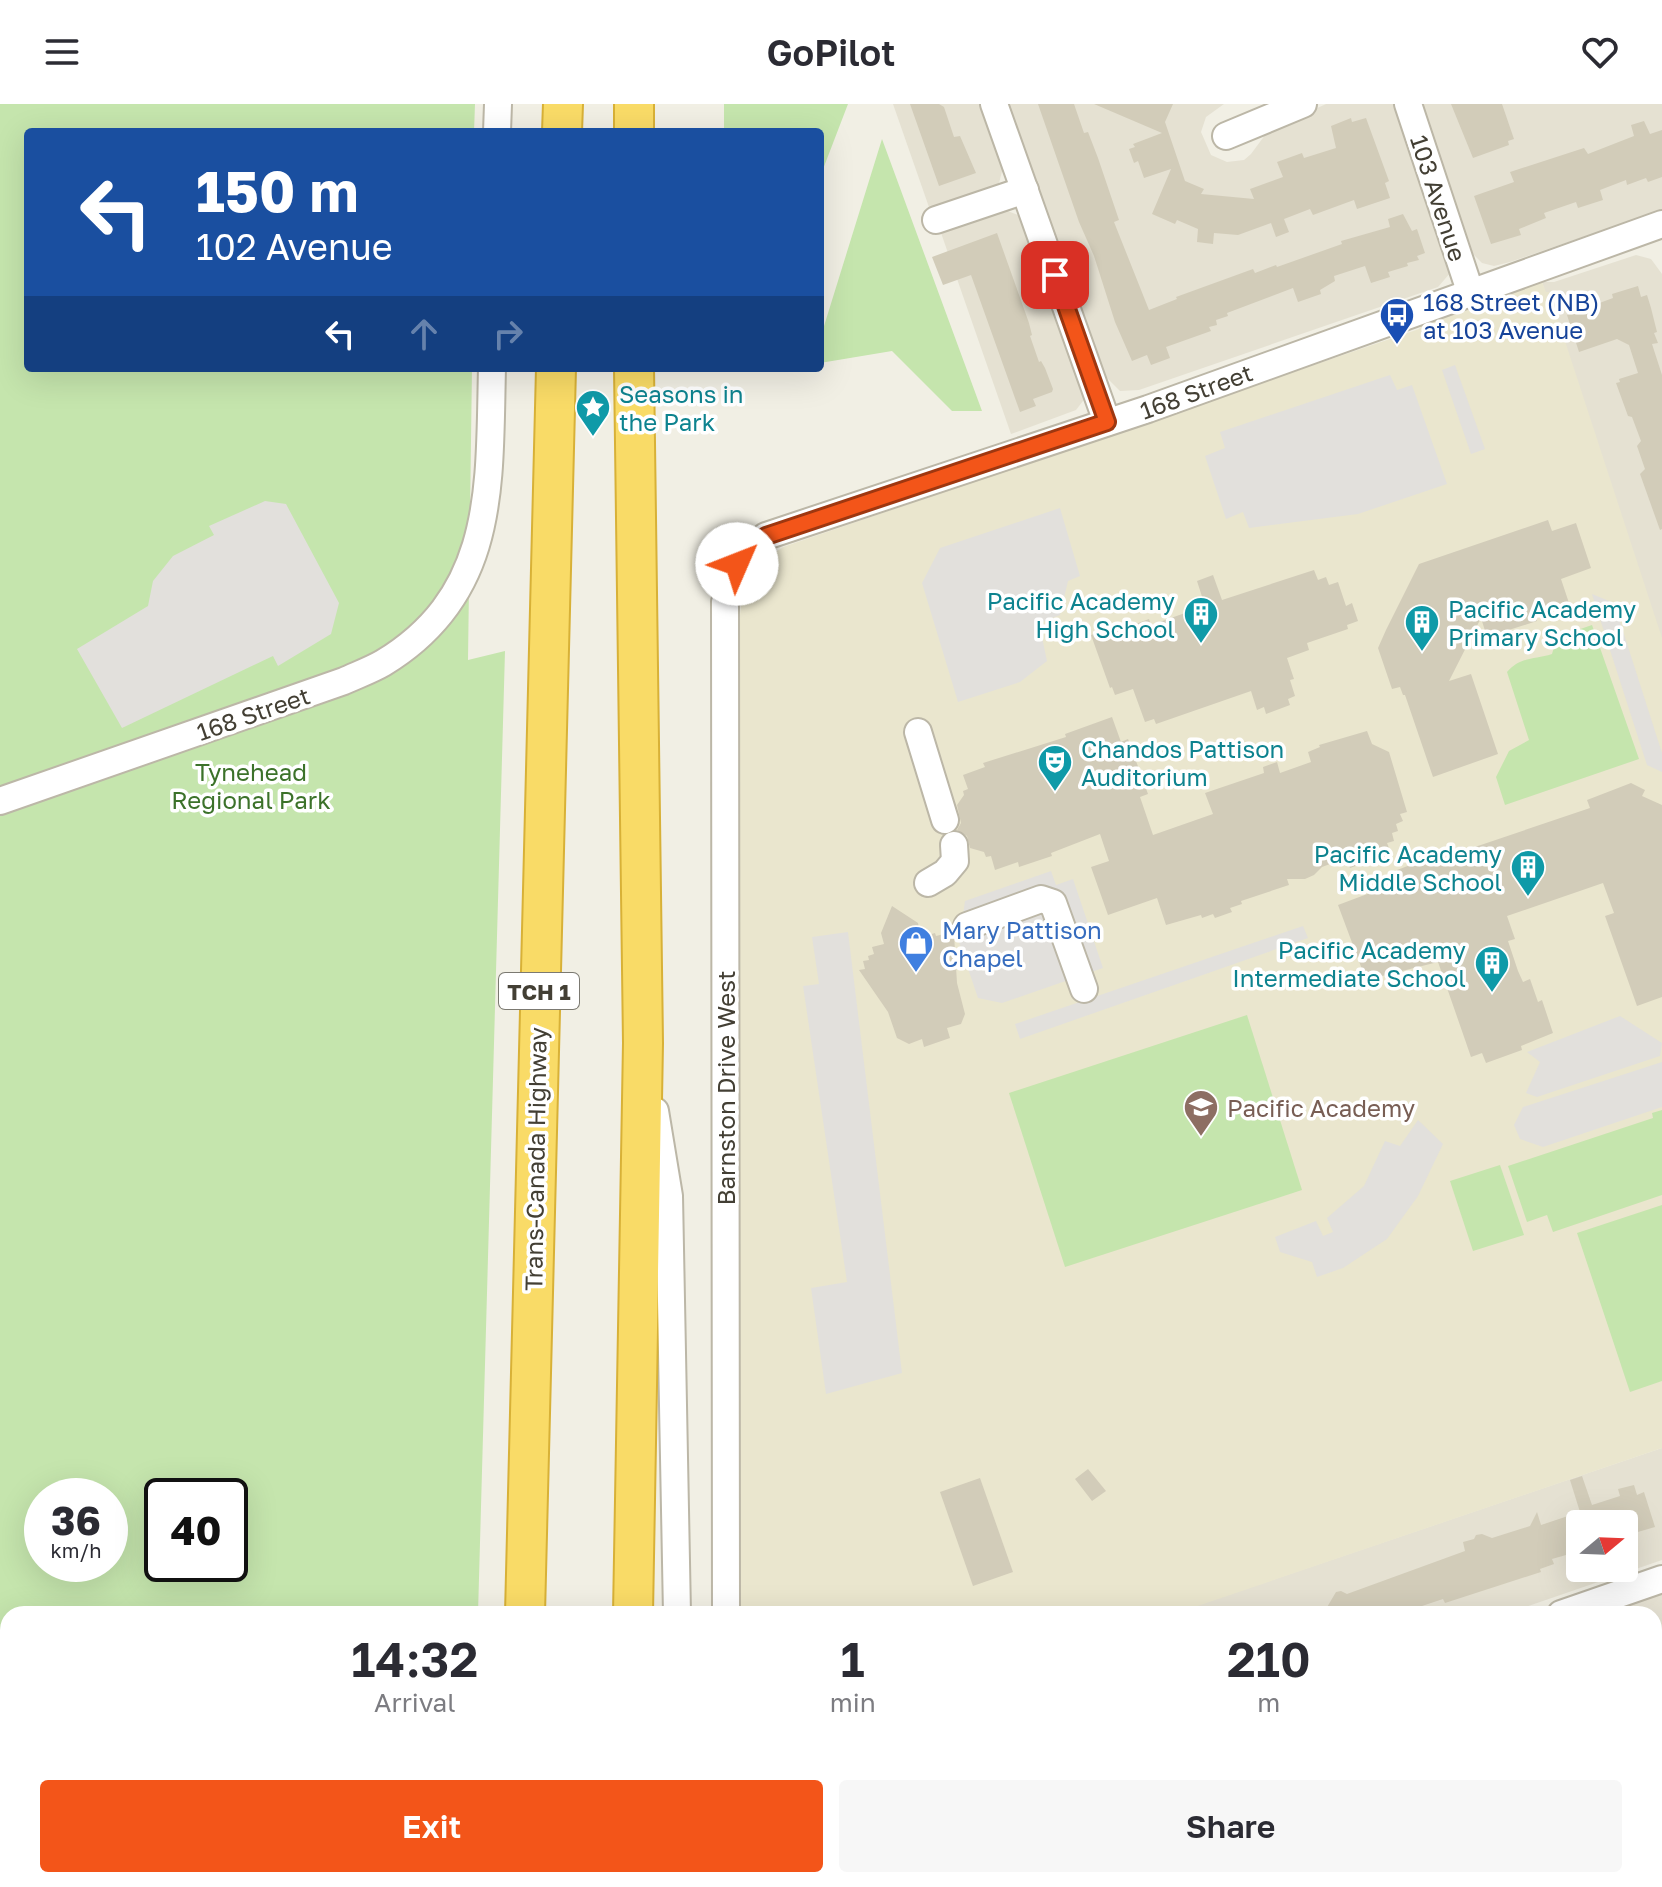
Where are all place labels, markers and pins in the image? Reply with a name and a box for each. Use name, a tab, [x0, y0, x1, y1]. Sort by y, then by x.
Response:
pin	[1021, 241, 1089, 309]
place label: 168 Street (NB) at 103 Avenue	[1423, 287, 1599, 344]
bus stop icon: 168 Street (NB) at 103 Avenue	[1378, 296, 1416, 346]
place label: Seasons in the Park	[619, 379, 744, 436]
place icon: Seasons in the Park	[574, 388, 612, 438]
place label: Pacific Academy High School	[987, 586, 1175, 643]
place label: Pacific Academy Primary School	[1448, 594, 1636, 651]
building icon: Pacific Academy High School	[1182, 595, 1220, 645]
building icon: Pacific Academy Primary School	[1403, 603, 1441, 653]
place label: Chandos Pattison Auditorium	[1081, 734, 1284, 791]
theatre icon: Chandos Pattison Auditorium	[1036, 743, 1074, 793]
place label: Pacific Academy Middle School	[1314, 839, 1502, 896]
building icon: Pacific Academy Middle School	[1509, 848, 1547, 898]
place label: Mary Pattison Chapel	[942, 915, 1102, 972]
shop icon: Mary Pattison Chapel	[897, 924, 935, 974]
place label: Pacific Academy Intermediate School	[1232, 935, 1466, 992]
building icon: Pacific Academy Intermediate School	[1473, 944, 1511, 994]
school or university icon: Pacific Academy	[1182, 1088, 1220, 1138]
place label: Pacific Academy	[1227, 1093, 1415, 1122]

